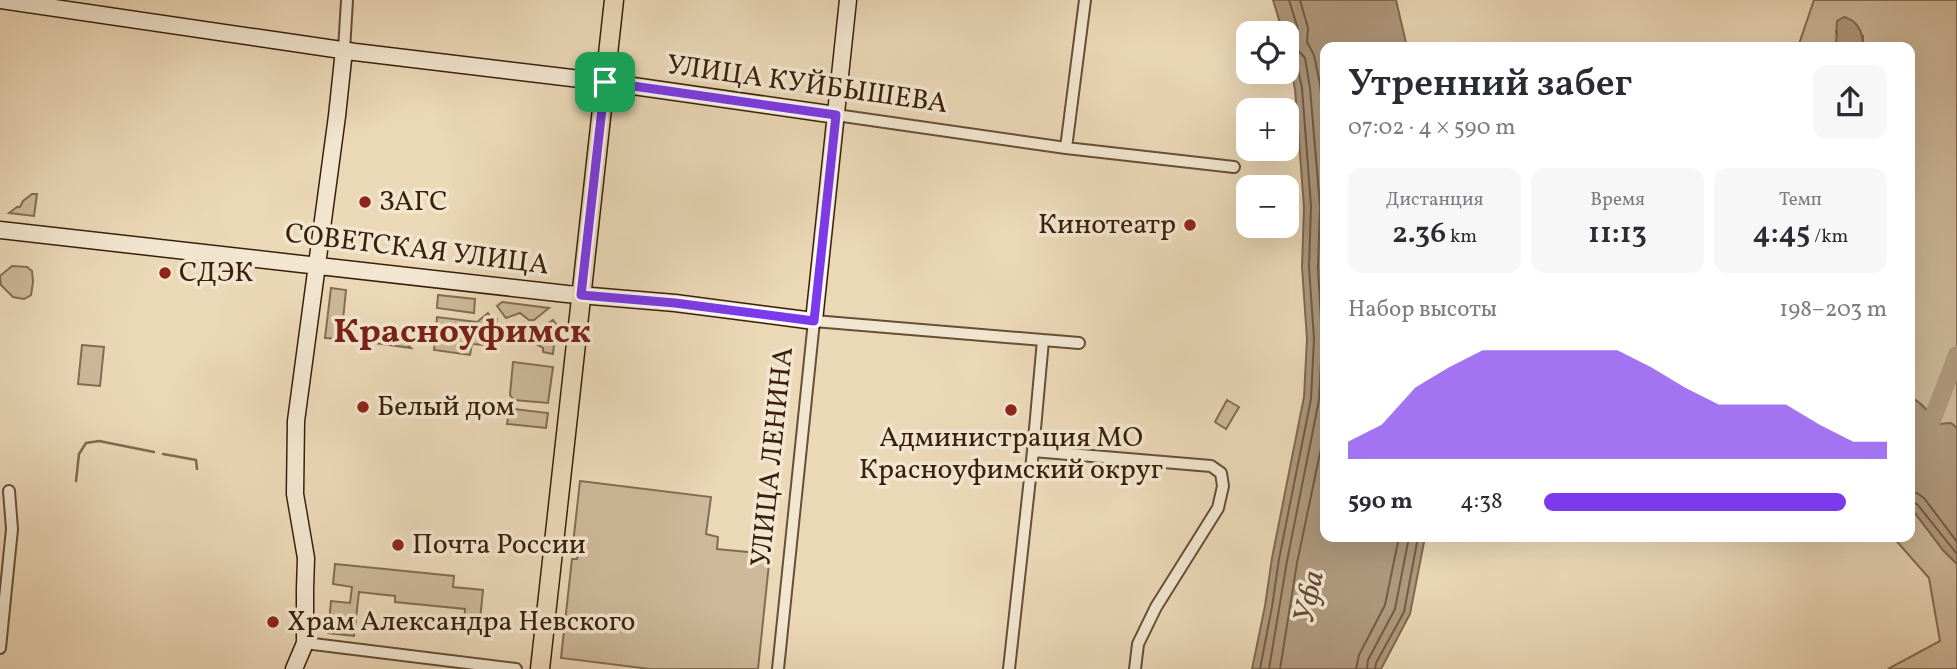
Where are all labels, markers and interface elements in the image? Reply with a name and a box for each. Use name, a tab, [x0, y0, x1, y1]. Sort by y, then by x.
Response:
map controls	[1236, 21, 1299, 238]
button: locate	[1236, 21, 1299, 84]
street label: УЛИЦА КУЙБЫШЕВА	[664, 46, 950, 124]
pin	[575, 52, 635, 112]
text: Утренний забег	[1348, 59, 1632, 112]
icon: arrive	[586, 63, 624, 101]
button: share	[1813, 65, 1887, 139]
button: +	[1236, 98, 1299, 161]
text: 07:02 · 4 × 590 m	[1348, 112, 1516, 144]
button: −	[1236, 175, 1299, 238]
place label: ЗАГС	[379, 183, 448, 222]
text: Дистанция	[1386, 187, 1483, 213]
text: Время	[1590, 187, 1645, 213]
text: Темп	[1779, 187, 1822, 213]
marker: ЗАГС	[357, 194, 373, 210]
place label: Кинотеатр	[1038, 206, 1176, 245]
text: 2.36	[1392, 213, 1446, 255]
text: 11:13	[1588, 213, 1647, 255]
text: 4:45	[1753, 213, 1811, 255]
street label: СОВЕТСКАЯ УЛИЦА	[283, 214, 551, 286]
marker: Кинотеатр	[1182, 217, 1198, 233]
text: km	[1446, 224, 1477, 250]
text: /km	[1811, 224, 1848, 250]
place label: СДЭК	[179, 254, 253, 293]
marker: СДЭК	[157, 265, 173, 281]
text: Набор высоты	[1348, 294, 1497, 326]
text: 198–203 m	[1779, 294, 1887, 326]
district label: Красноуфимск	[333, 309, 591, 357]
street label: УЛИЦА ЛЕНИНА	[742, 345, 804, 569]
place label: Белый дом	[377, 388, 515, 427]
marker: Белый дом	[355, 399, 371, 415]
marker: Администрация МО Красноуфимский округ	[1003, 402, 1019, 418]
place label: Администрация МО Красноуфимский округ	[859, 419, 1163, 490]
text: 590 m	[1348, 486, 1413, 518]
text: 4:38	[1460, 486, 1503, 518]
place label: Почта России	[412, 526, 586, 565]
marker: Почта России	[390, 537, 406, 553]
water label: Уфа	[1284, 567, 1336, 627]
place label: Храм Александра Невского	[287, 603, 636, 642]
marker: Храм Александра Невского	[265, 614, 281, 630]

